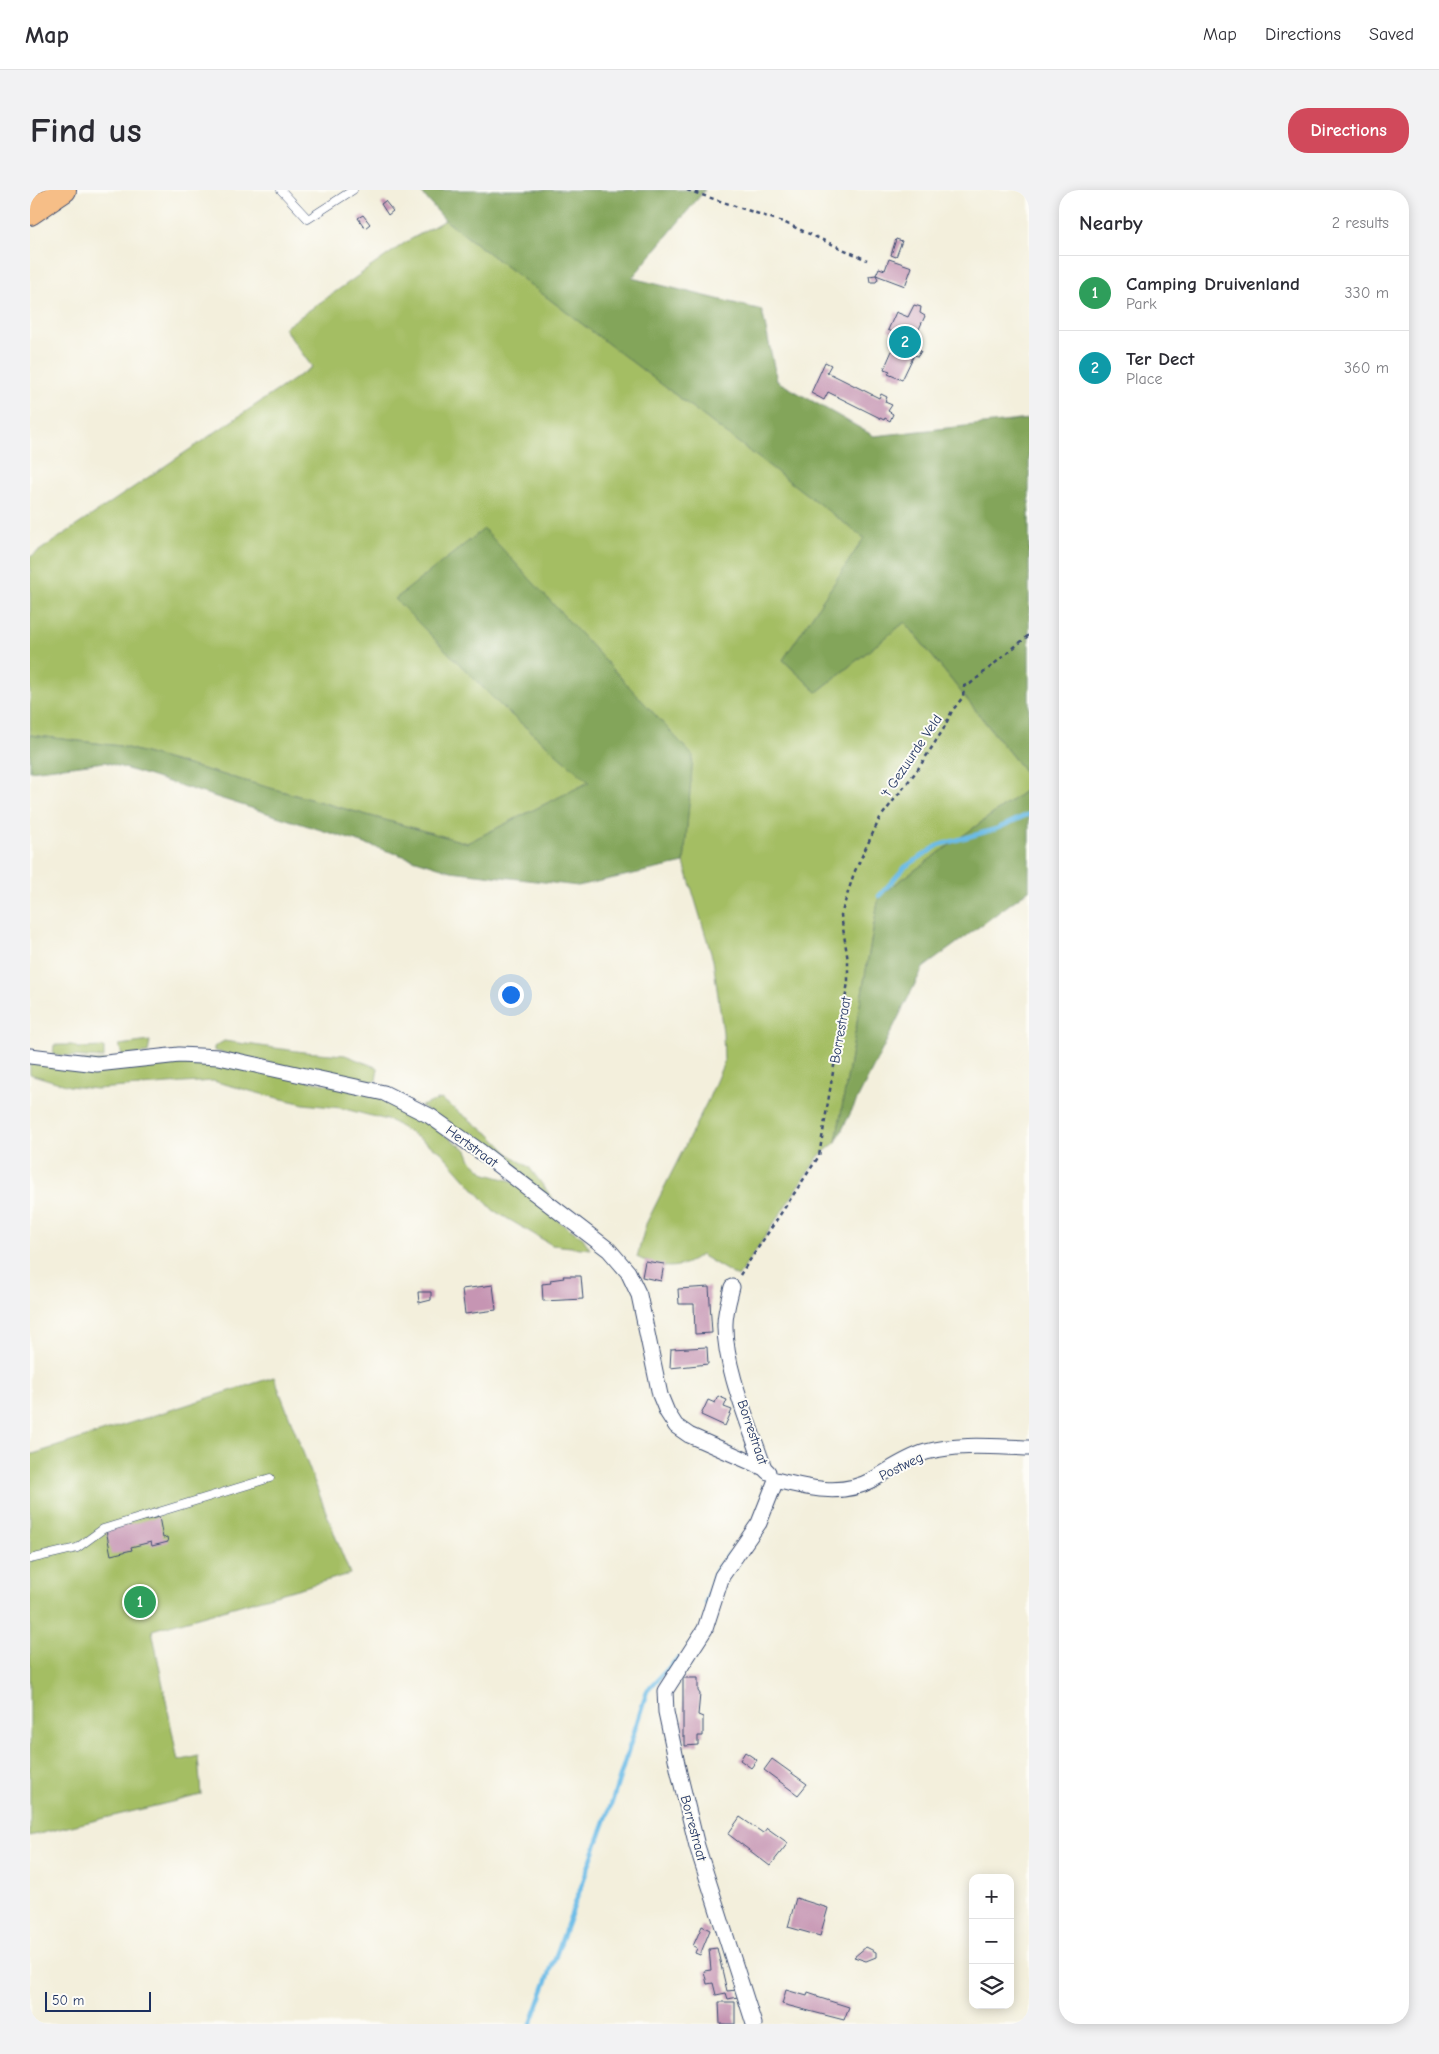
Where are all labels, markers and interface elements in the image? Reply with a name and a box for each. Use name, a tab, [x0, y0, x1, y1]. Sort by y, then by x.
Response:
text: Map	[25, 21, 69, 49]
text: Map	[1203, 24, 1237, 45]
text: Directions	[1265, 24, 1341, 45]
text: Saved	[1369, 24, 1414, 45]
button: Directions	[1288, 108, 1409, 153]
text: Find us	[30, 110, 142, 151]
text: Nearby	[1079, 211, 1143, 235]
text: 2 results	[1332, 214, 1389, 232]
text: Camping Druivenland	[1126, 273, 1300, 295]
text: 1	[1092, 284, 1098, 302]
text: 330 m	[1344, 284, 1389, 302]
text: Park	[1126, 295, 1157, 313]
pin: 2	[889, 323, 921, 361]
text: Ter Dect	[1126, 348, 1195, 370]
text: 2	[1091, 359, 1099, 377]
text: 360 m	[1344, 359, 1389, 377]
text: Place	[1126, 370, 1162, 388]
street label: 't Gezuurde Veld	[877, 711, 946, 801]
your location	[498, 982, 524, 1008]
street label: Borrestraat	[826, 994, 855, 1065]
street label: Hertstraat	[442, 1122, 502, 1172]
street label: Borrestraat	[733, 1397, 772, 1468]
street label: Postweg	[876, 1449, 926, 1484]
pin: 1	[124, 1583, 156, 1621]
street label: Borrestraat	[677, 1793, 711, 1864]
map controls	[969, 1874, 1014, 2009]
button: +	[969, 1874, 1014, 1919]
button: −	[969, 1919, 1014, 1964]
button: layers	[969, 1964, 1014, 2009]
scale bar	[45, 1989, 151, 2012]
text: 50 m	[52, 1992, 84, 2009]

